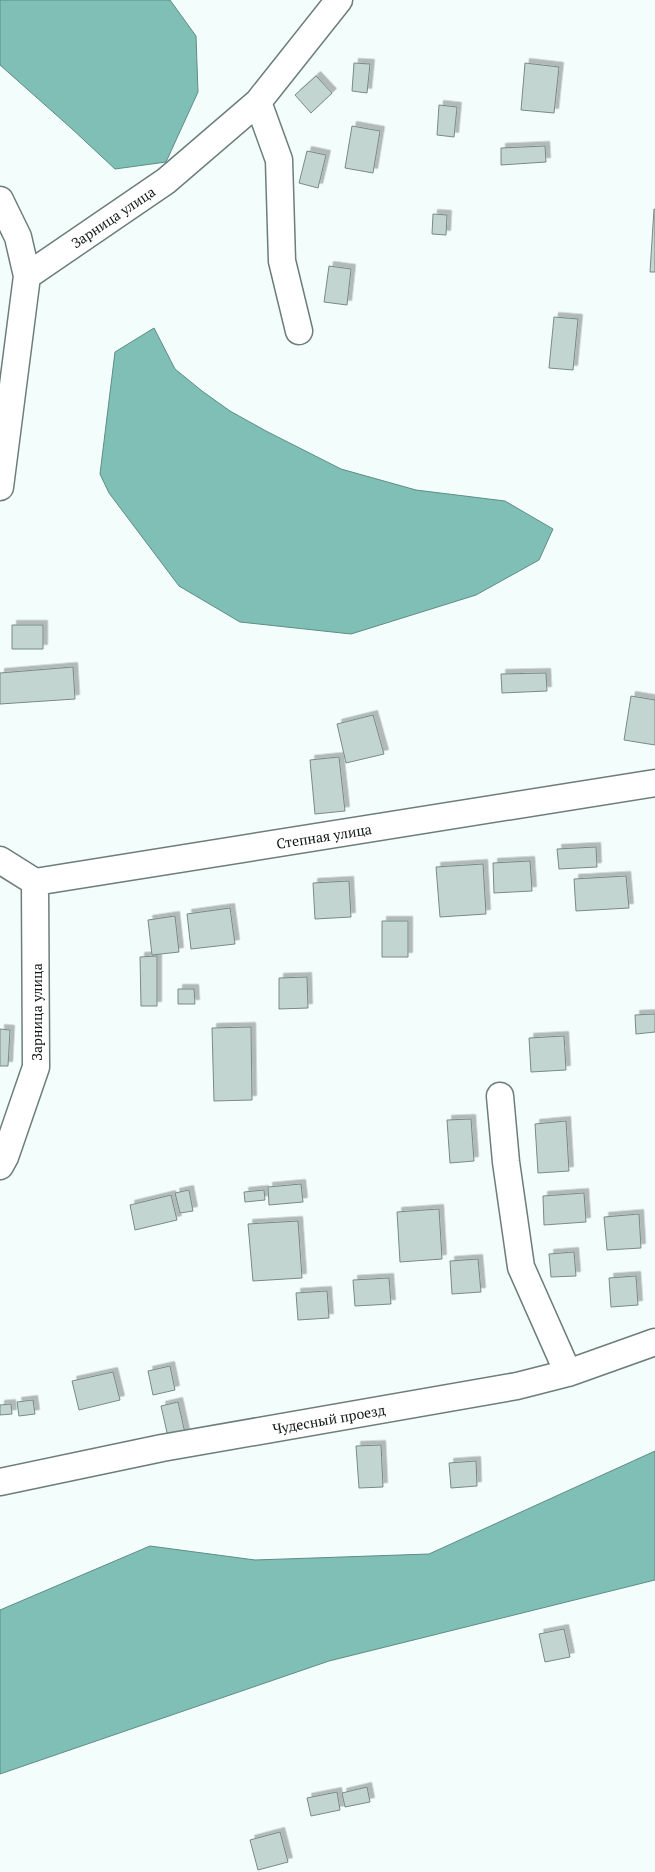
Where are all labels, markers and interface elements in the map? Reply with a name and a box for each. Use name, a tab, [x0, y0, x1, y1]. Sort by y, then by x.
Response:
street label: Зарница улица	[67, 182, 159, 252]
street label: Степная улица	[275, 819, 373, 853]
street label: Зарница улица	[27, 963, 46, 1061]
street label: Чудесный проезд	[271, 1400, 387, 1438]

